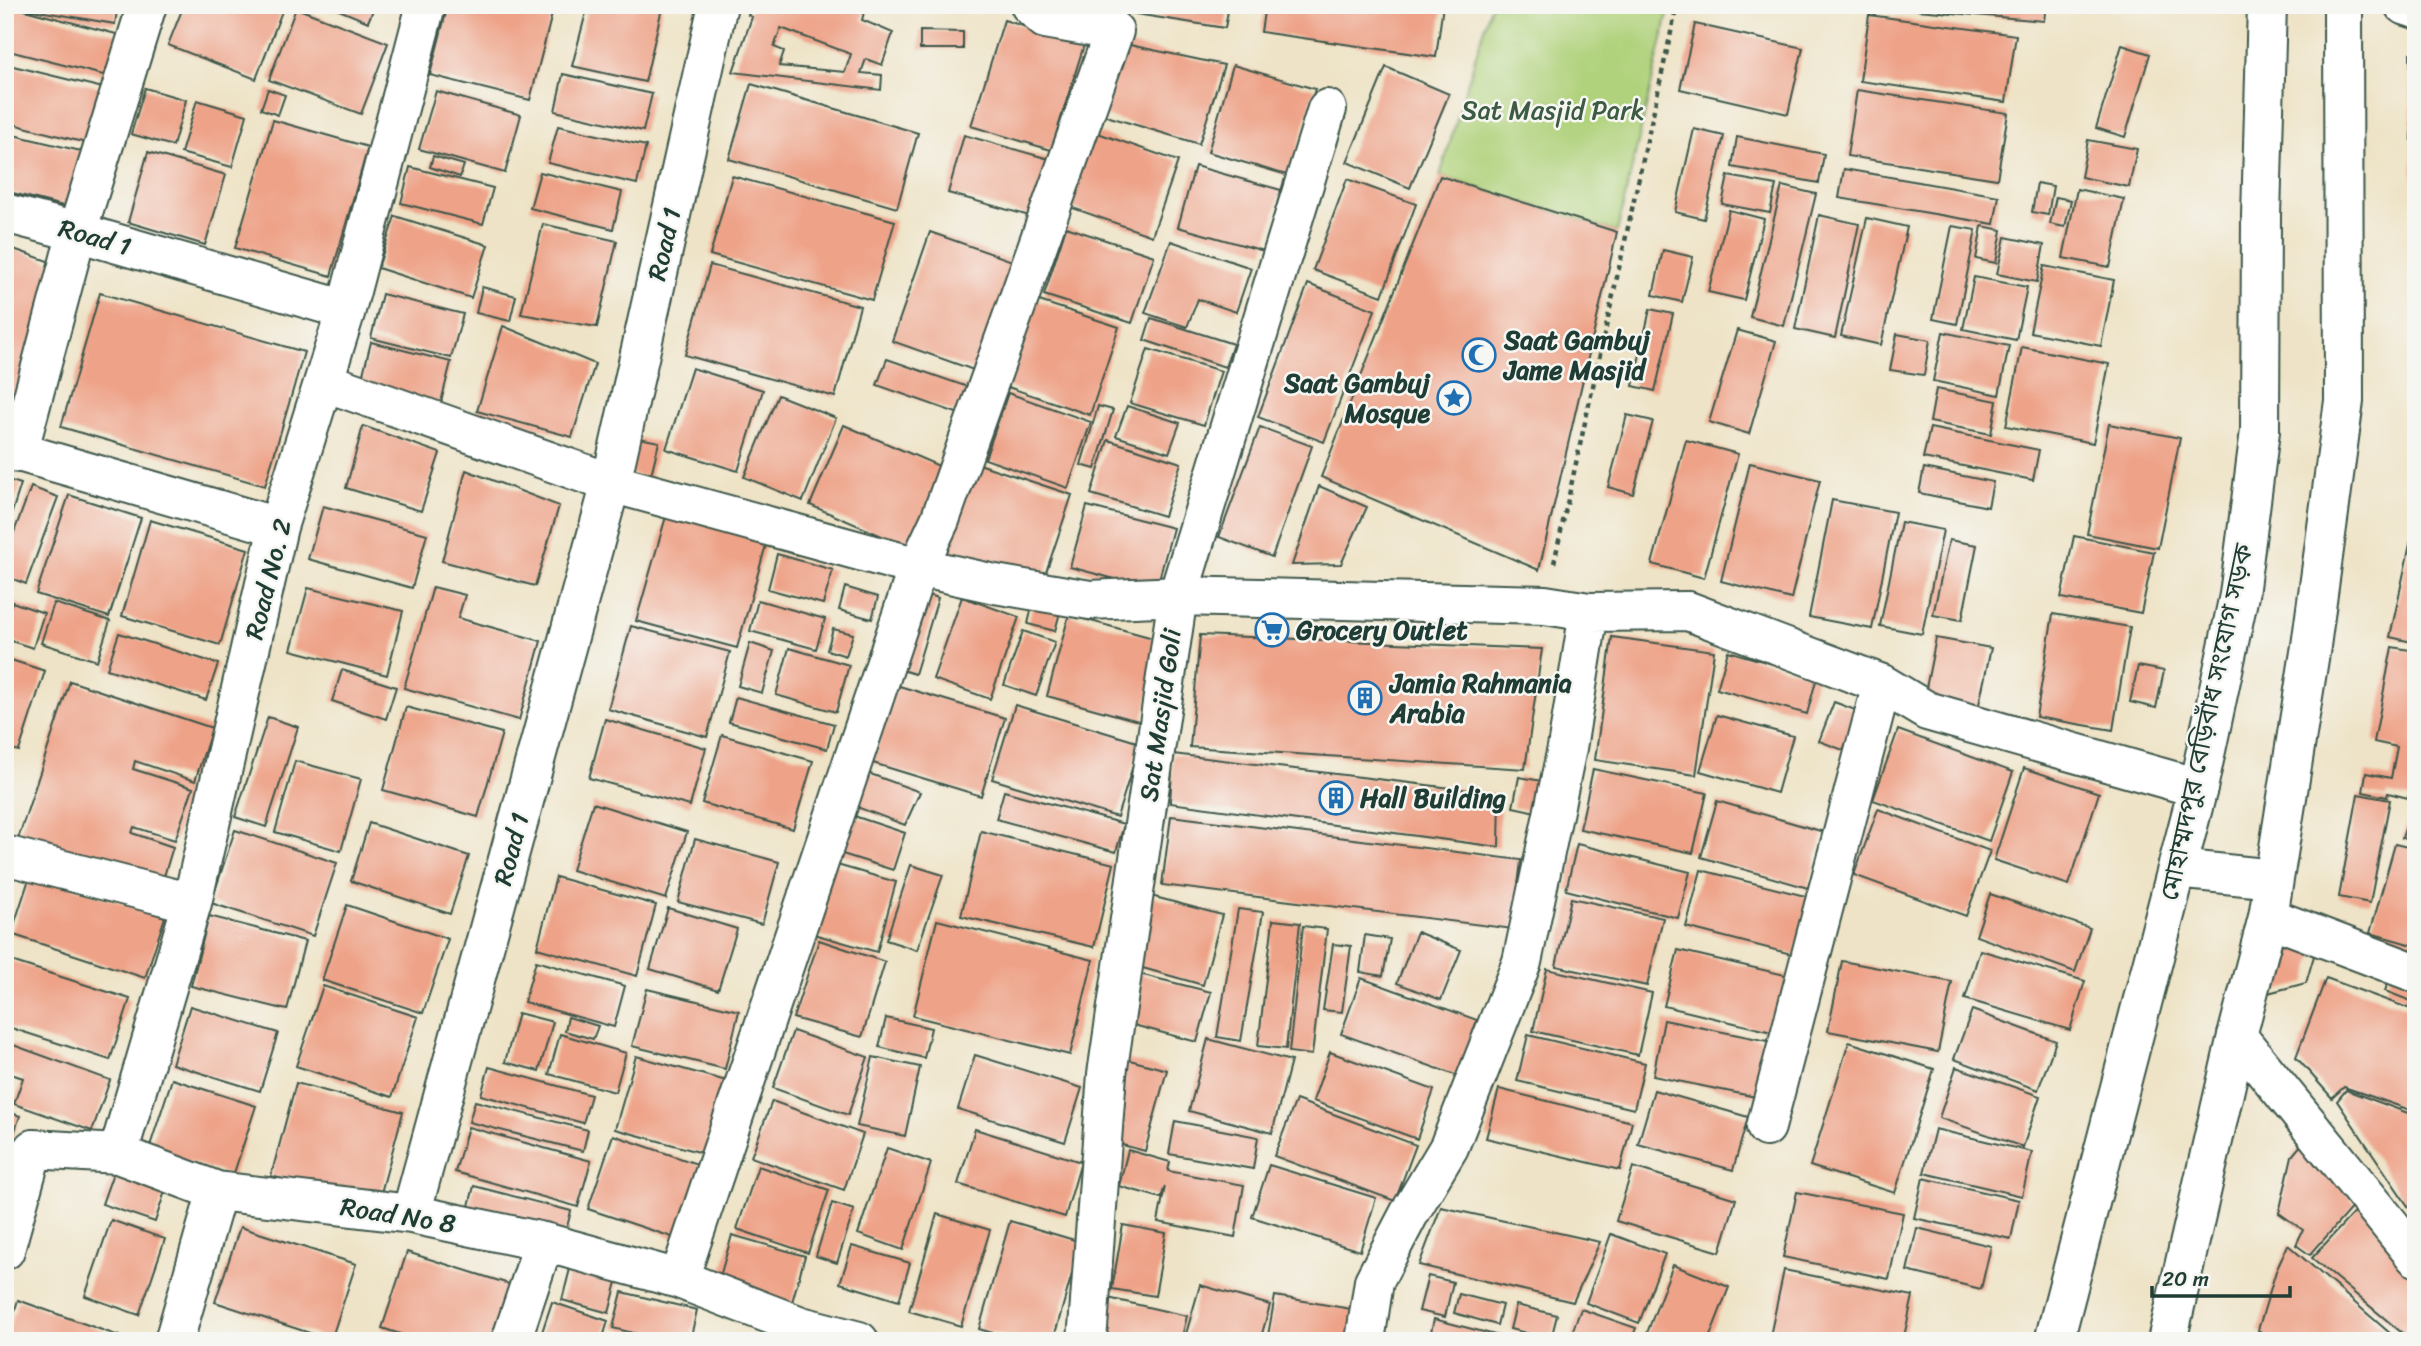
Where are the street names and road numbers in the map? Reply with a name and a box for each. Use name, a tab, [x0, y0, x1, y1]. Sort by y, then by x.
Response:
street label: Road 1	[633, 203, 695, 285]
street label: Road 1	[53, 205, 137, 269]
street label: Road No. 2	[231, 514, 305, 644]
street label: মোহাম্মদপুর বেড়িবাঁধ সংযোগ সড়ক	[2146, 538, 2267, 905]
street label: Sat Masjid Goli	[1125, 625, 1195, 804]
street label: Road 1	[479, 807, 543, 891]
street label: Road No 8	[337, 1183, 459, 1247]

